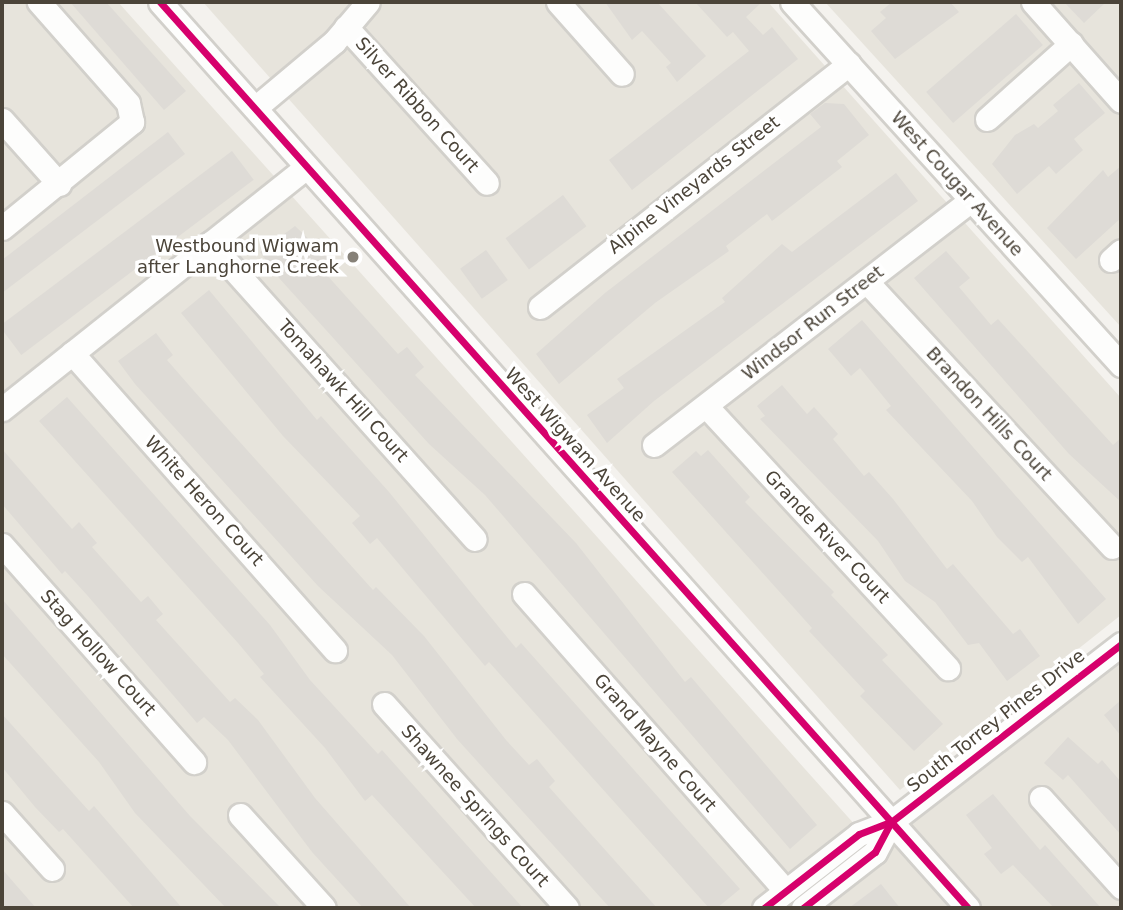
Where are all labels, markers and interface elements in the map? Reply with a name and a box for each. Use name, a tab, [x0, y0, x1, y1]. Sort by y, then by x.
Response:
street label: Silver Ribbon Court	[351, 33, 483, 177]
street label: West Cougar Avenue	[886, 107, 1028, 261]
street label: Alpine Vineyards Street	[604, 111, 784, 259]
place label: Westbound Wigwam after Langhorne Creek	[137, 236, 339, 278]
marker: Westbound Wigwam after Langhorne Creek	[345, 249, 361, 265]
street label: Windsor Run Street	[738, 261, 888, 385]
street label: Tomahawk Hill Court	[273, 315, 413, 467]
street label: Brandon Hills Court	[921, 343, 1057, 485]
street label: West Wigwam Avenue	[500, 364, 650, 526]
street label: White Heron Court	[140, 432, 268, 570]
street label: Grande River Court	[760, 466, 894, 608]
street label: Stag Hollow Court	[36, 586, 160, 720]
street label: South Torrey Pines Drive	[903, 645, 1089, 797]
street label: Grand Mayne Court	[589, 670, 721, 816]
street label: Shawnee Springs Court	[397, 721, 553, 891]

